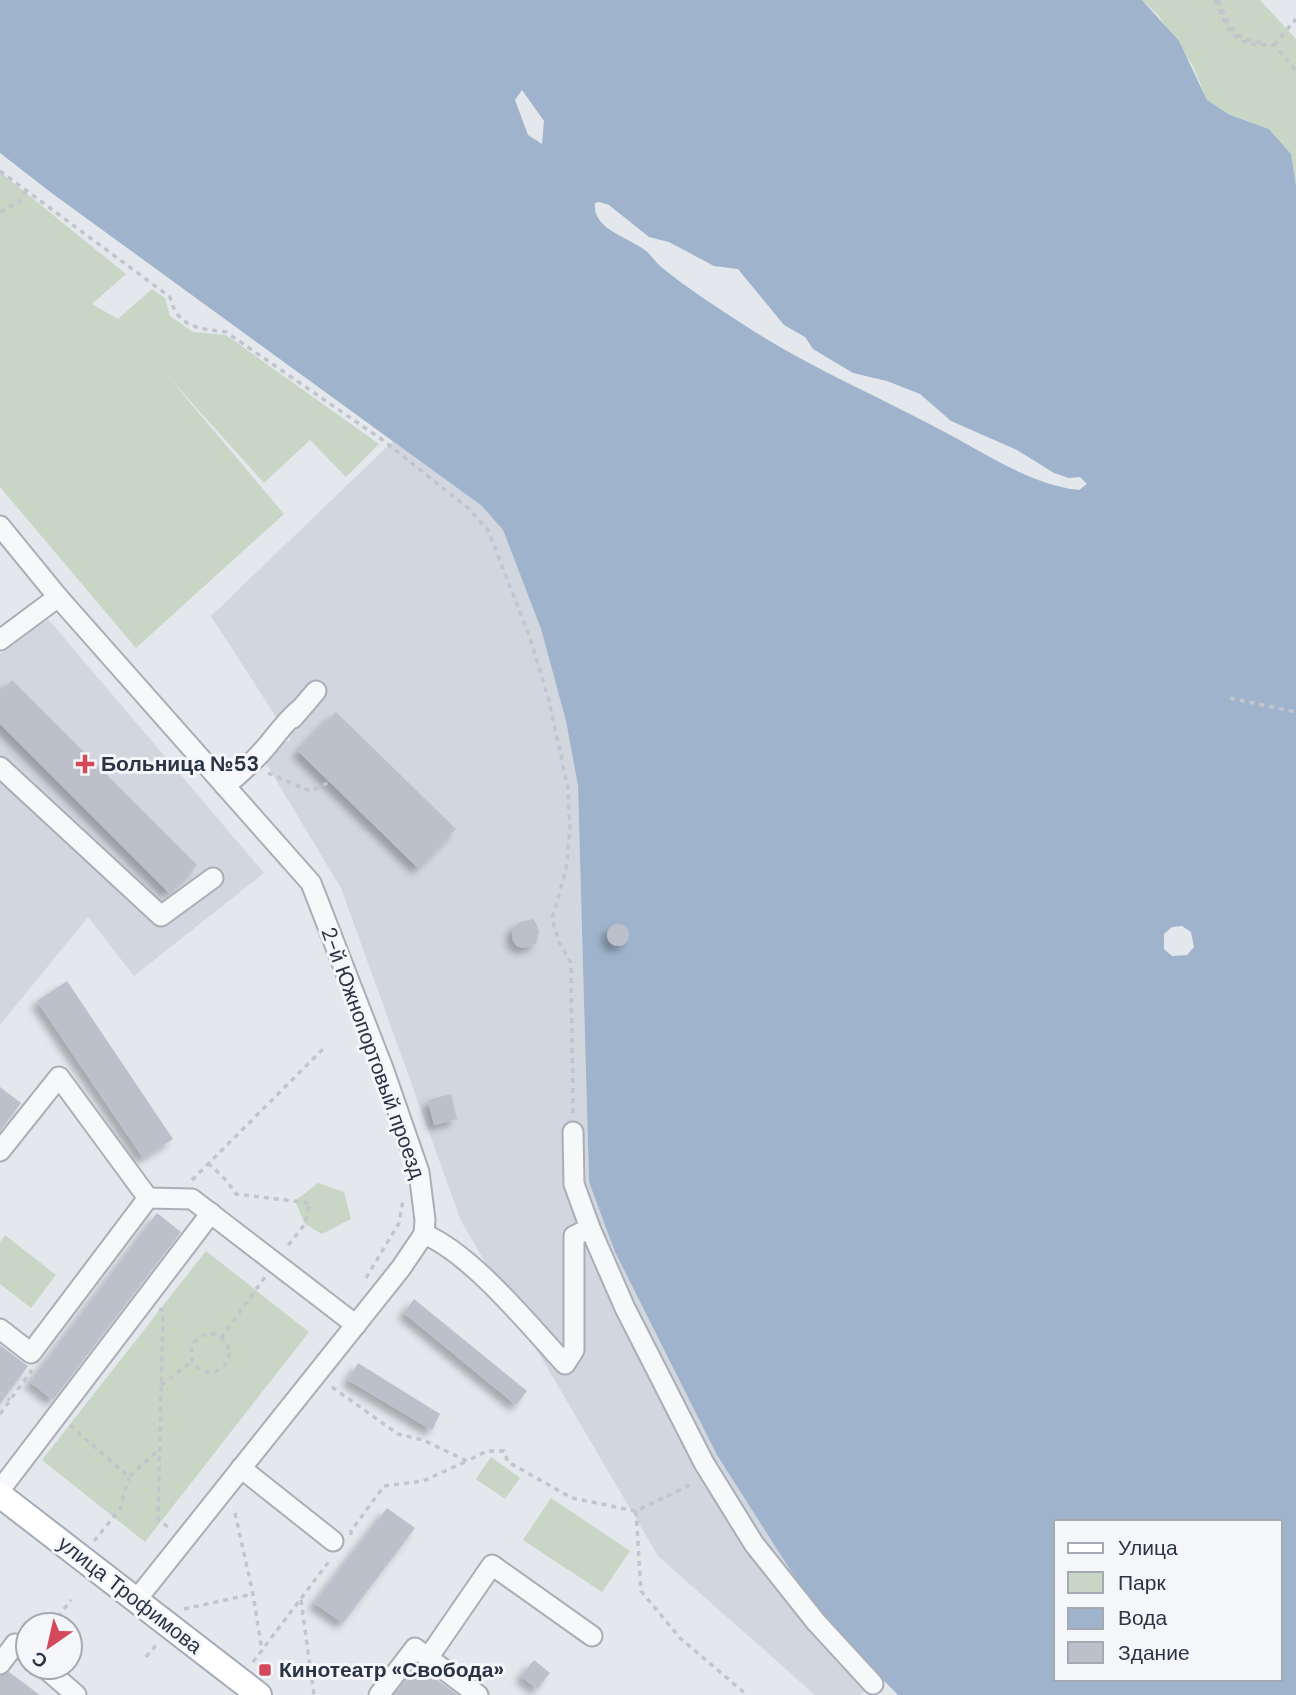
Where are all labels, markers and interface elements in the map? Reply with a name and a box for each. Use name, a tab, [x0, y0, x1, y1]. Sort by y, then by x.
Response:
place label: Больница №53	[101, 750, 259, 778]
marker: Больница №53	[75, 754, 95, 774]
street label: 2-й Южнопортовый проезд	[314, 923, 432, 1183]
legend	[1054, 1520, 1282, 1681]
street label: улица Трофимова	[52, 1530, 208, 1660]
text: Улица	[1118, 1534, 1178, 1562]
text: Парк	[1118, 1569, 1166, 1597]
text: Вода	[1118, 1604, 1167, 1632]
north arrow	[14, 1611, 84, 1681]
text: Здание	[1118, 1639, 1190, 1667]
text: С	[27, 1645, 52, 1674]
place label: Кинотеатр «Свобода»	[279, 1656, 504, 1684]
marker: Кинотеатр «Свобода»	[257, 1662, 273, 1678]

